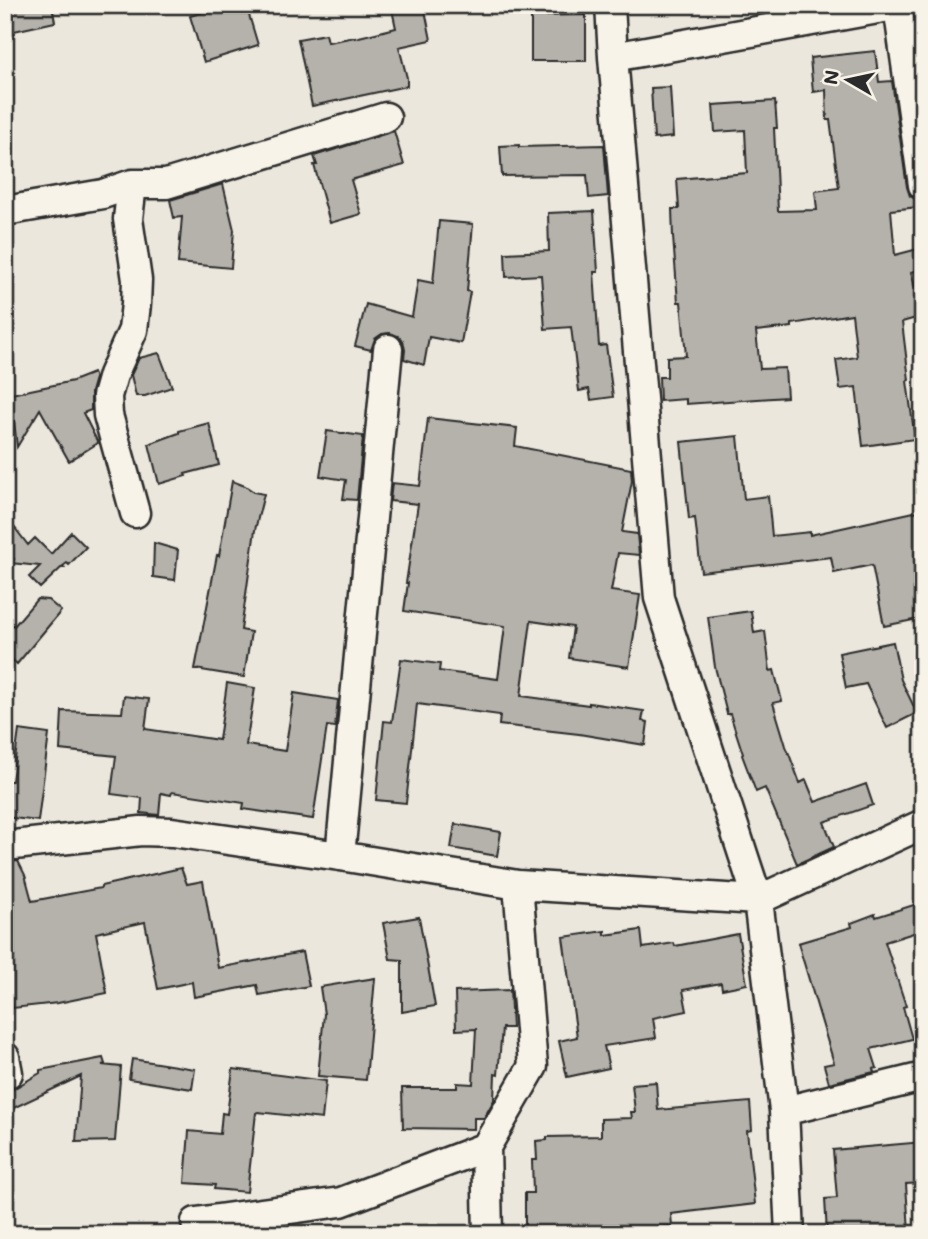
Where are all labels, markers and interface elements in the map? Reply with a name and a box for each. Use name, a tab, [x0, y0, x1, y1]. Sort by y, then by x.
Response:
north arrow	[813, 46, 883, 116]
text: N	[817, 68, 844, 86]

